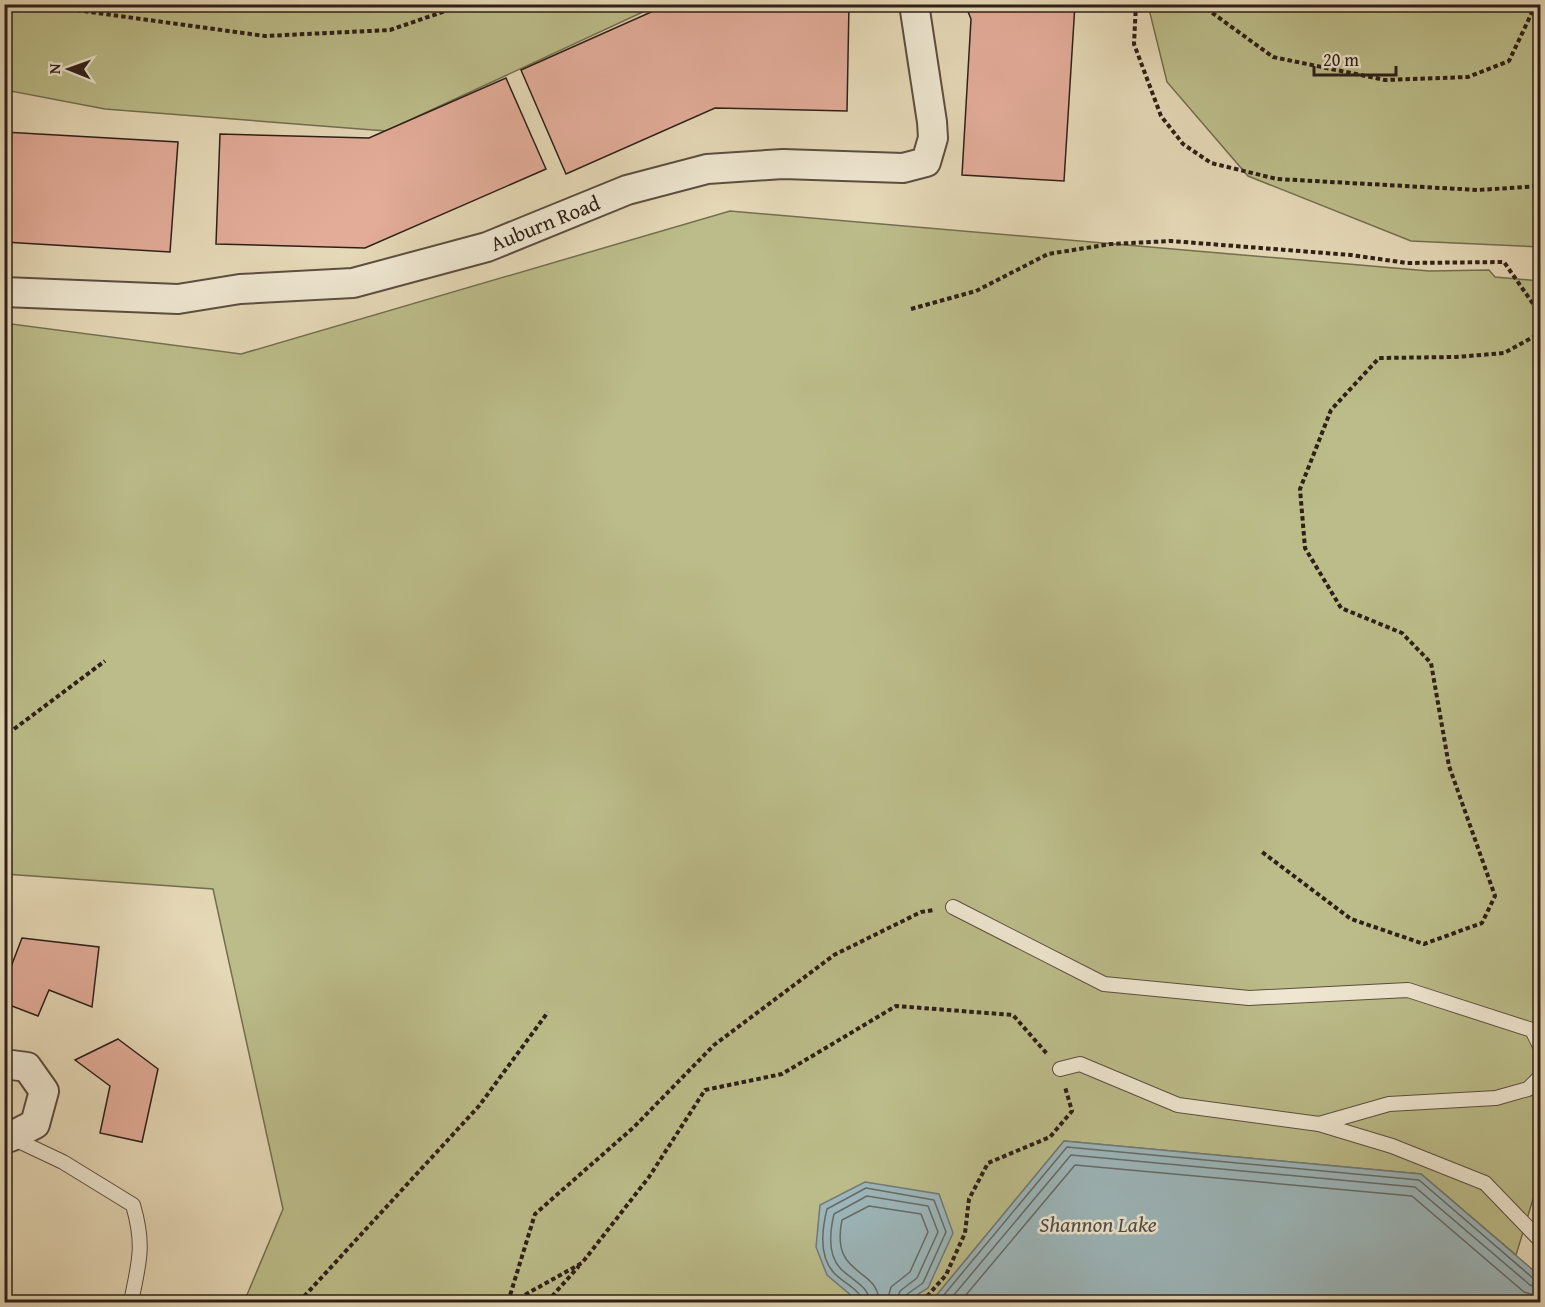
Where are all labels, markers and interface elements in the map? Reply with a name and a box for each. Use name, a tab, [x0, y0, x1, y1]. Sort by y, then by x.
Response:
north arrow	[39, 39, 99, 99]
scale bar	[1314, 39, 1396, 77]
text: 20 m	[1323, 46, 1359, 73]
text: N	[42, 63, 66, 74]
street label: Auburn Road	[486, 187, 605, 259]
water label: Shannon Lake	[1039, 1208, 1157, 1240]

